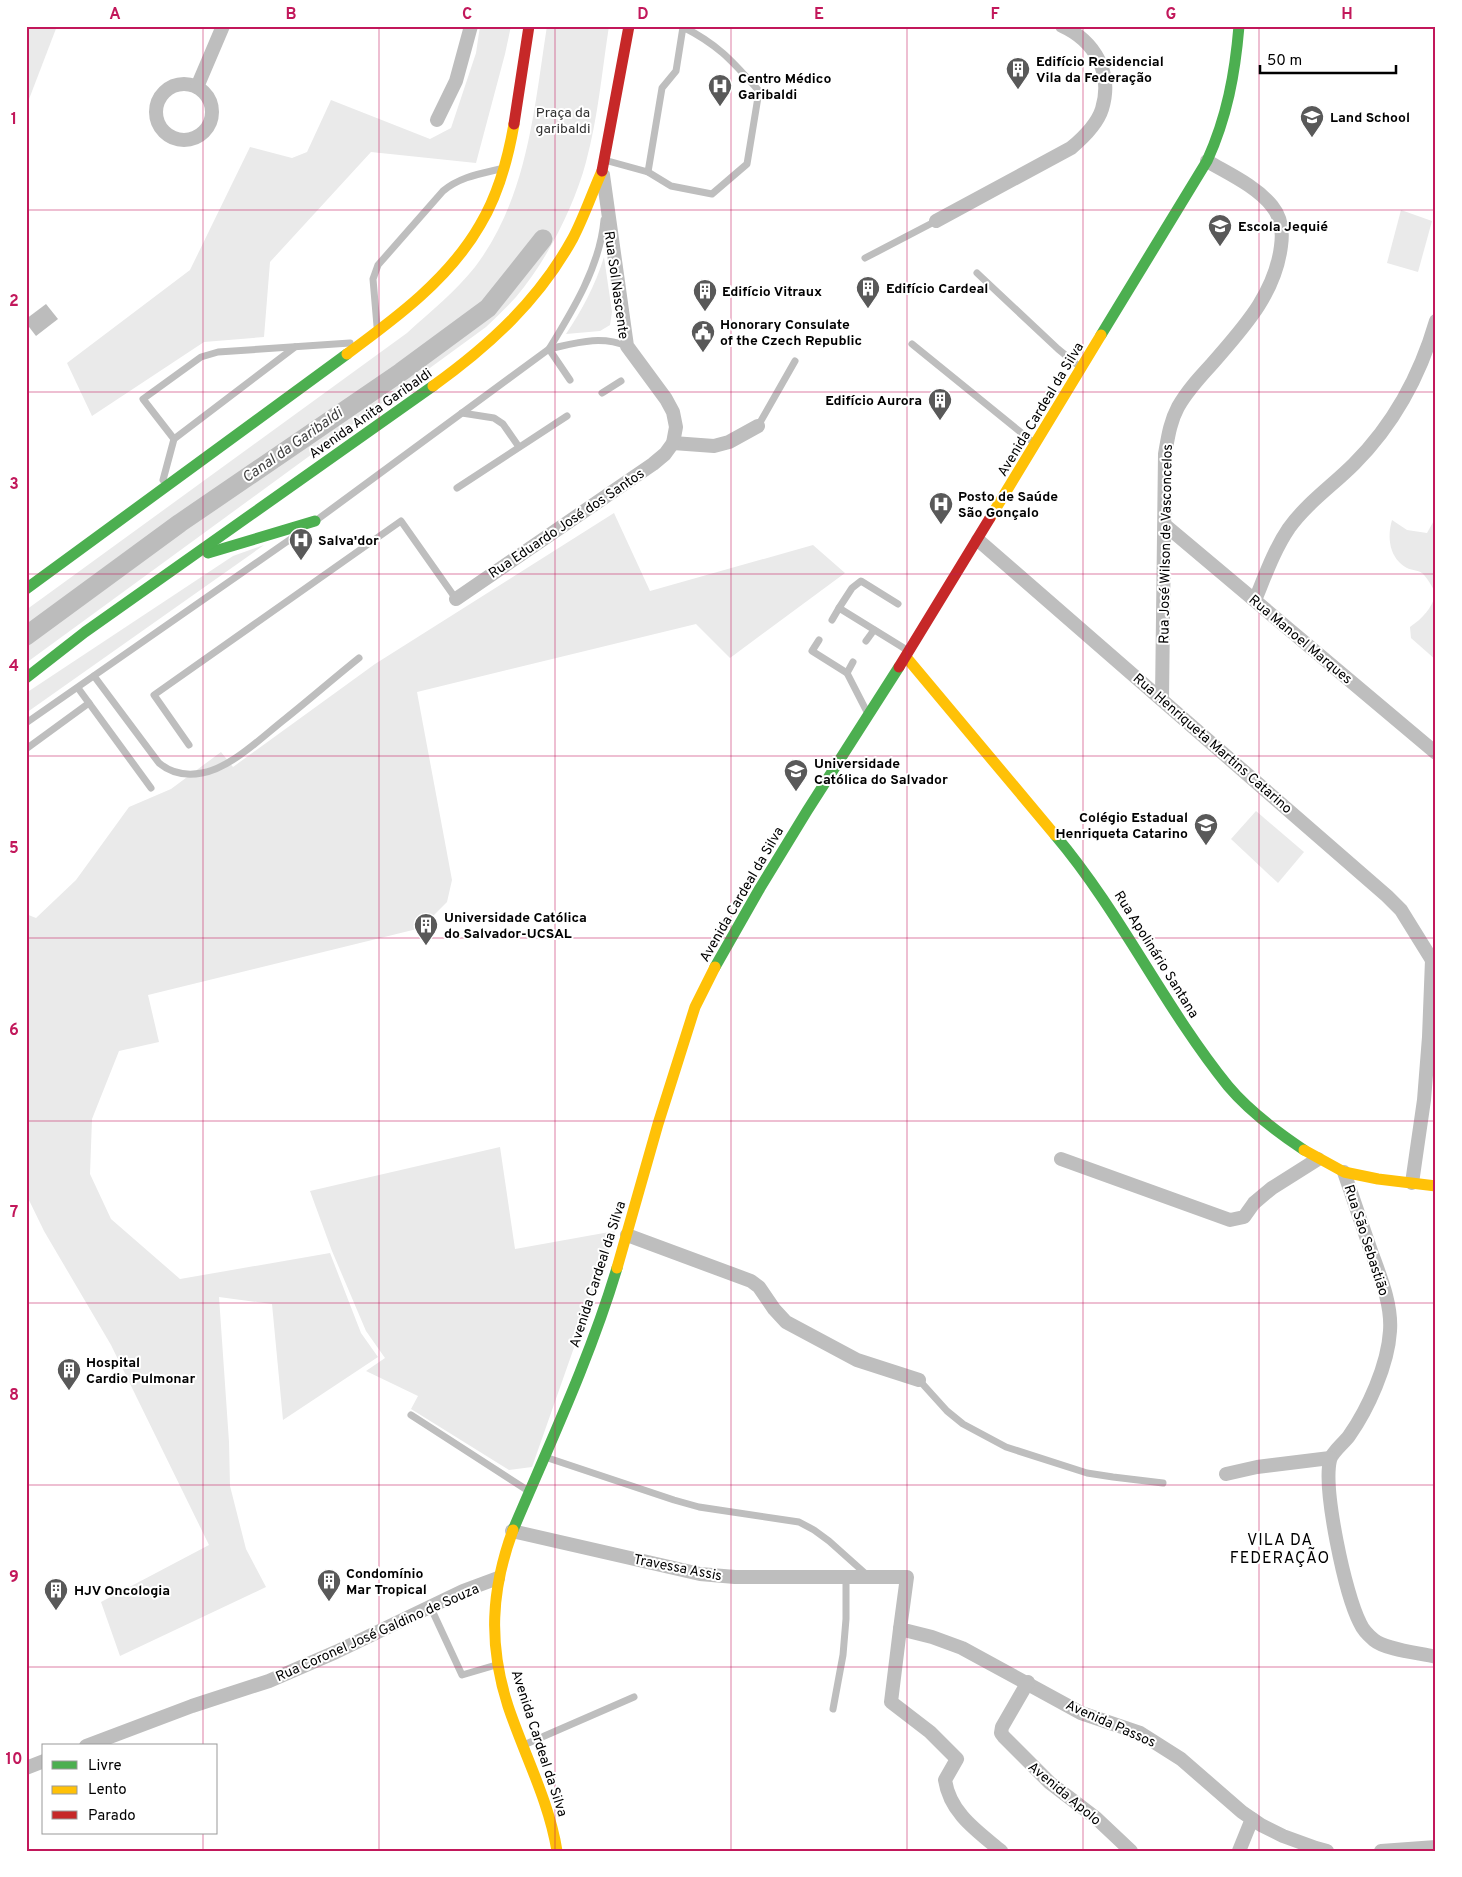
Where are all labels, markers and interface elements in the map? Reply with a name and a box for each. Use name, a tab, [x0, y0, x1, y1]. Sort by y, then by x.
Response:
text: A	[109, 5, 121, 25]
text: B	[285, 5, 297, 25]
text: C	[462, 5, 472, 25]
text: D	[637, 5, 649, 25]
text: E	[814, 5, 824, 25]
text: F	[990, 5, 1000, 25]
text: G	[1166, 5, 1176, 25]
text: H	[1341, 5, 1353, 25]
scale bar	[1260, 42, 1396, 74]
text: 50 m	[1267, 52, 1302, 71]
place label: Edifício Residencial Vila da Federação	[1036, 54, 1164, 87]
building icon: Edifício Residencial Vila da Federação	[1005, 56, 1031, 90]
place label: Centro Médico Garibaldi	[738, 71, 831, 104]
hospital icon: Centro Médico Garibaldi	[707, 73, 733, 107]
school or university icon: Land School	[1299, 104, 1325, 138]
park label: Praça da garibaldi	[536, 105, 590, 138]
text: 1	[11, 110, 17, 130]
place label: Land School	[1330, 110, 1410, 127]
school or university icon: Escola Jequié	[1207, 213, 1233, 247]
place label: Escola Jequié	[1238, 219, 1328, 236]
street label: Rua Sol Nascente	[600, 230, 632, 340]
building icon: Edifício Cardeal	[855, 275, 881, 309]
building icon: Edifício Vitraux	[692, 278, 718, 312]
place label: Edifício Cardeal	[886, 281, 988, 298]
place label: Edifício Vitraux	[722, 284, 822, 301]
text: 2	[9, 292, 19, 312]
place label: Honorary Consulate of the Czech Republic	[720, 317, 862, 350]
public building icon: Honorary Consulate of the Czech Republic	[690, 319, 716, 353]
street label: Avenida Cardeal da Silva	[995, 340, 1088, 480]
street label: Avenida Anita Garibaldi	[306, 365, 436, 463]
building icon: Edifício Aurora	[927, 387, 953, 421]
place label: Edifício Aurora	[825, 393, 922, 410]
water label: Canal da Garibaldi	[239, 404, 348, 488]
street label: Rua José Wilson de Vasconcelos	[1156, 444, 1177, 644]
street label: Rua Eduardo José dos Santos	[486, 466, 648, 583]
text: 3	[9, 475, 19, 495]
place label: Posto de Saúde São Gonçalo	[958, 489, 1058, 522]
hospital icon: Posto de Saúde São Gonçalo	[928, 491, 954, 525]
hospital icon: Salva'dor	[288, 527, 314, 561]
place label: Salva'dor	[318, 533, 379, 550]
street label: Rua Manoel Marques	[1245, 592, 1355, 688]
text: 4	[9, 657, 19, 677]
street label: Rua Henriqueta Martins Catarino	[1129, 670, 1295, 818]
place label: Universidade Católica do Salvador	[814, 756, 948, 789]
school or university icon: Universidade Católica do Salvador	[783, 758, 809, 792]
place label: Colégio Estadual Henriqueta Catarino	[1055, 810, 1188, 843]
school or university icon: Colégio Estadual Henriqueta Catarino	[1193, 812, 1219, 846]
street label: Avenida Cardeal da Silva	[697, 824, 788, 965]
text: 5	[9, 839, 19, 859]
street label: Rua Apolinário Santana	[1110, 888, 1202, 1022]
place label: Universidade Católica do Salvador-UCSAL	[444, 910, 587, 943]
building icon: Universidade Católica do Salvador-UCSAL	[413, 912, 439, 946]
text: 6	[9, 1021, 19, 1041]
street label: Rua São Sebastião	[1340, 1183, 1392, 1298]
street label: Avenida Cardeal da Silva	[567, 1199, 630, 1350]
text: 7	[10, 1203, 18, 1223]
place label: Hospital Cardio Pulmonar	[86, 1355, 195, 1388]
building icon: Hospital Cardio Pulmonar	[56, 1357, 82, 1391]
text: 8	[9, 1386, 19, 1406]
district label: VILA DA FEDERAÇÃO	[1230, 1531, 1330, 1569]
street label: Travessa Assis	[632, 1552, 723, 1585]
place label: Condomínio Mar Tropical	[346, 1566, 427, 1599]
text: 9	[9, 1568, 19, 1588]
building icon: Condomínio Mar Tropical	[316, 1568, 342, 1602]
building icon: HJV Oncologia	[43, 1577, 69, 1611]
street label: Rua Coronel José Galdino de Souza	[273, 1581, 482, 1686]
place label: HJV Oncologia	[74, 1583, 170, 1600]
street label: Avenida Cardeal da Silva	[507, 1668, 570, 1819]
street label: Avenida Passos	[1063, 1697, 1158, 1752]
legend	[42, 1744, 218, 1834]
text: 10	[6, 1750, 22, 1770]
text: Livre	[88, 1757, 122, 1776]
street label: Avenida Apolo	[1024, 1759, 1104, 1830]
text: Lento	[88, 1781, 127, 1800]
text: Parado	[88, 1807, 136, 1826]

